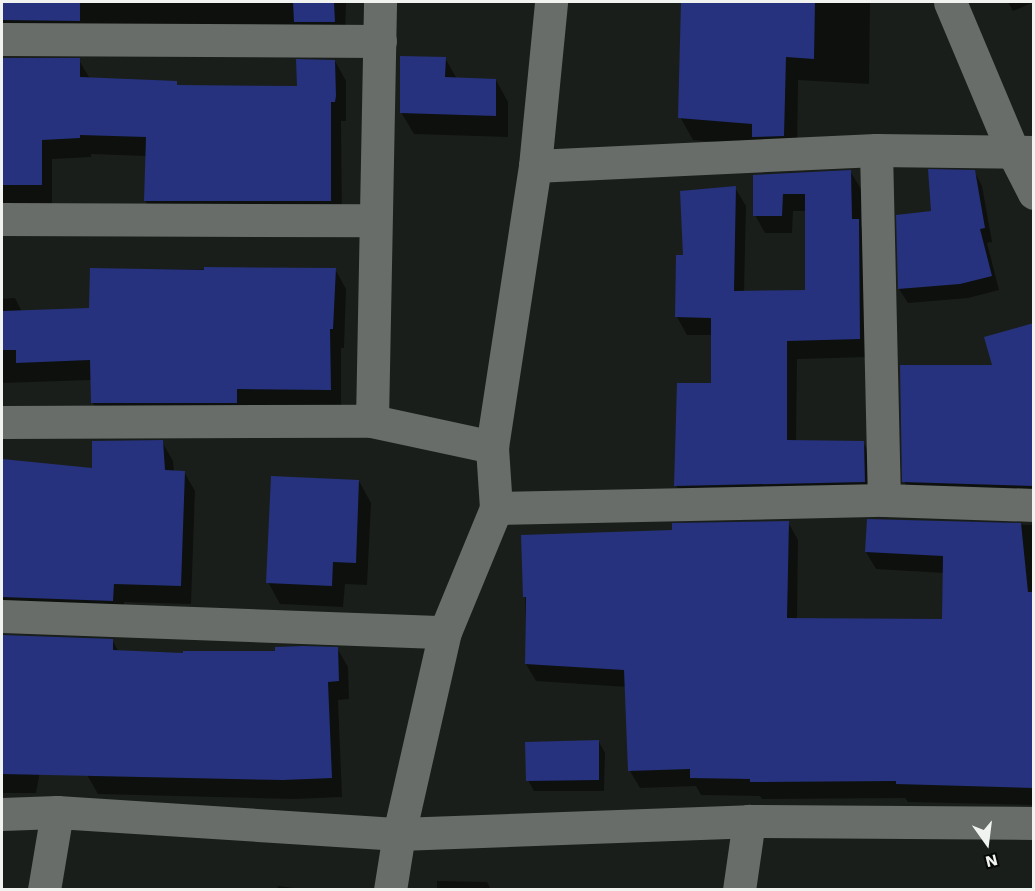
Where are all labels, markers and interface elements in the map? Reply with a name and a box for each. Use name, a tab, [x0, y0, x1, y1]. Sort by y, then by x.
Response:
north arrow	[957, 813, 1017, 873]
text: N	[983, 850, 1000, 872]

